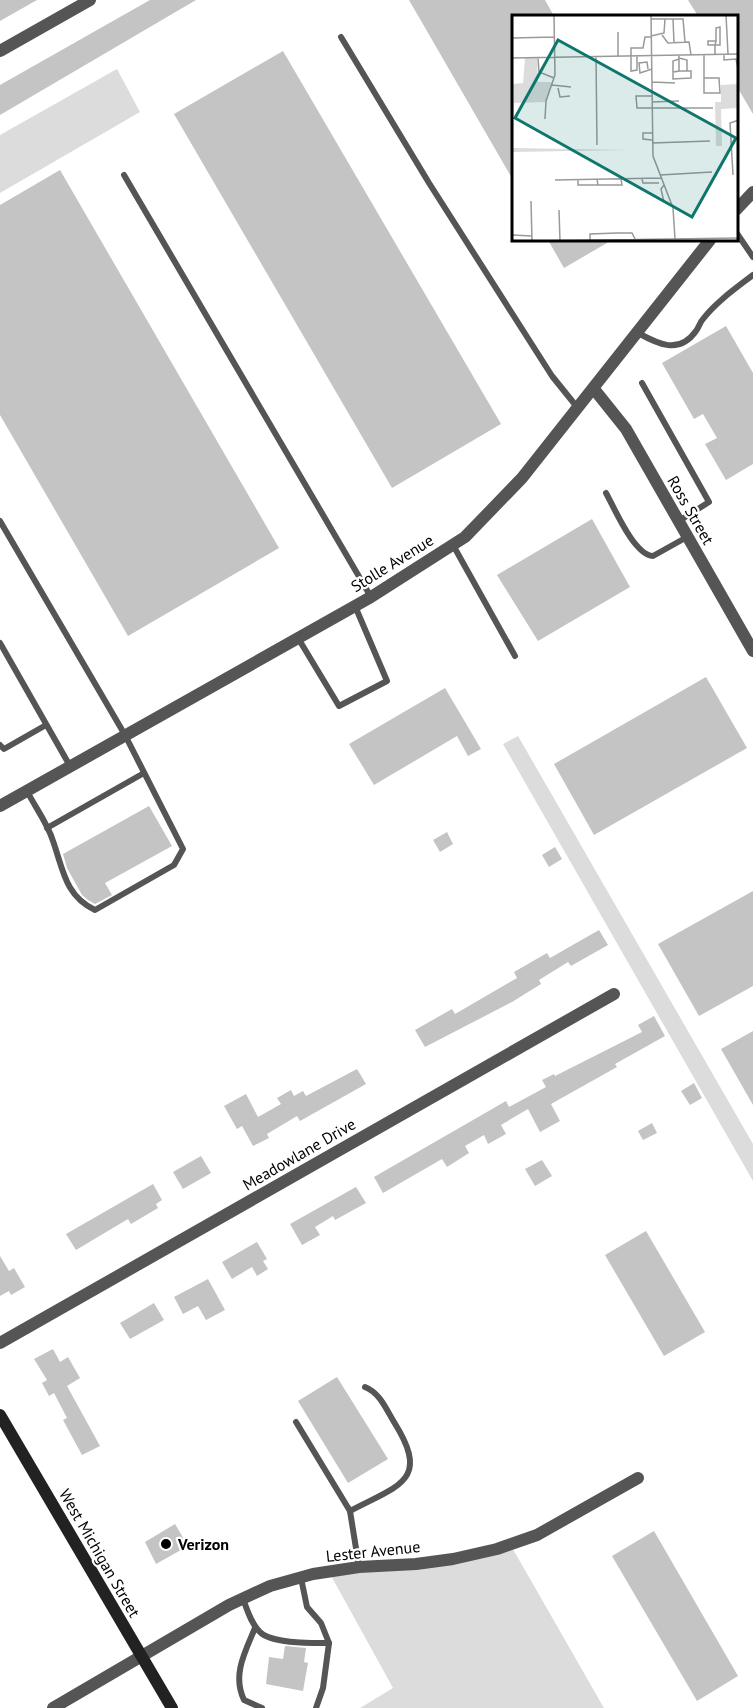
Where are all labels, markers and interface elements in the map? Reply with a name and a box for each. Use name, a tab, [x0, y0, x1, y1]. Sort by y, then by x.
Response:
inset map	[512, 15, 738, 242]
street label: Ross Street	[663, 472, 719, 548]
street label: Stolle Avenue	[347, 530, 437, 596]
street label: Meadowlane Drive	[239, 1114, 359, 1194]
street label: West Michigan Street	[55, 1485, 145, 1621]
place label: Verizon	[177, 1534, 229, 1554]
street label: Lester Avenue	[325, 1536, 421, 1566]
marker: Verizon	[159, 1537, 173, 1551]

